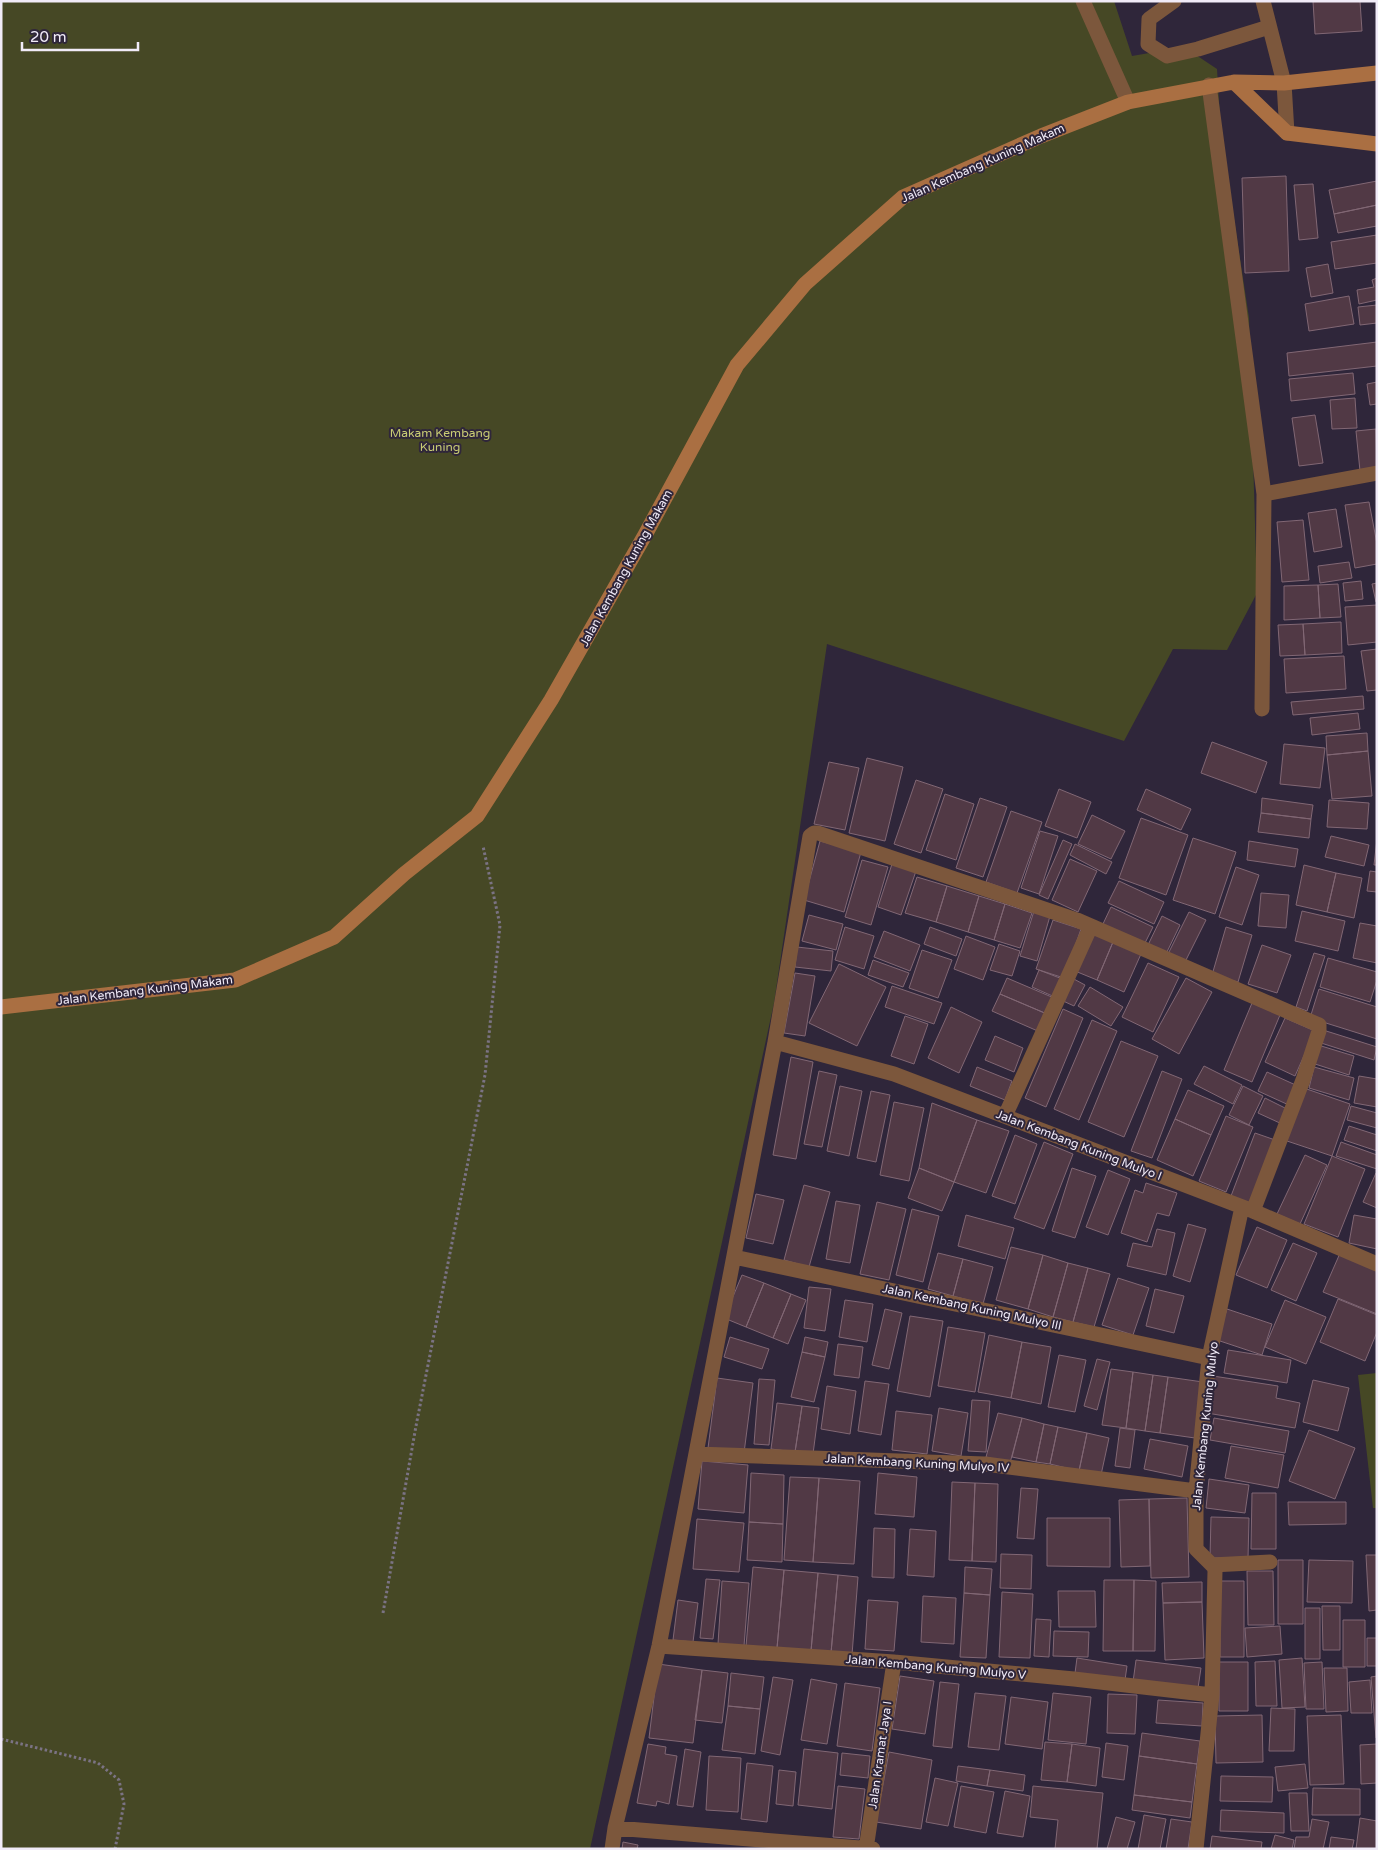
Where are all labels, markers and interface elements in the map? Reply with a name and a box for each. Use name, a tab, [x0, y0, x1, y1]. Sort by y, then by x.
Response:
scale bar	[22, 20, 139, 52]
text: 20 m	[30, 28, 67, 46]
street label: Jalan Kembang Kuning Makam	[899, 121, 1067, 205]
park label: Makam Kembang Kuning	[390, 426, 490, 454]
street label: Jalan Kembang Kuning Makam	[577, 487, 675, 649]
street label: Jalan Kembang Kuning Makam	[56, 972, 234, 1008]
street label: Jalan Kembang Kuning Mulyo I	[994, 1107, 1164, 1183]
street label: Jalan Kembang Kuning Mulyo III	[881, 1281, 1063, 1333]
street label: Jalan Kembang Kuning Mulyo	[1189, 1341, 1221, 1511]
street label: Jalan Kembang Kuning Mulyo IV	[824, 1451, 1010, 1475]
street label: Jalan Kembang Kuning Mulyo V	[845, 1652, 1027, 1682]
street label: Jalan Kramat Jaya I	[865, 1700, 895, 1810]

